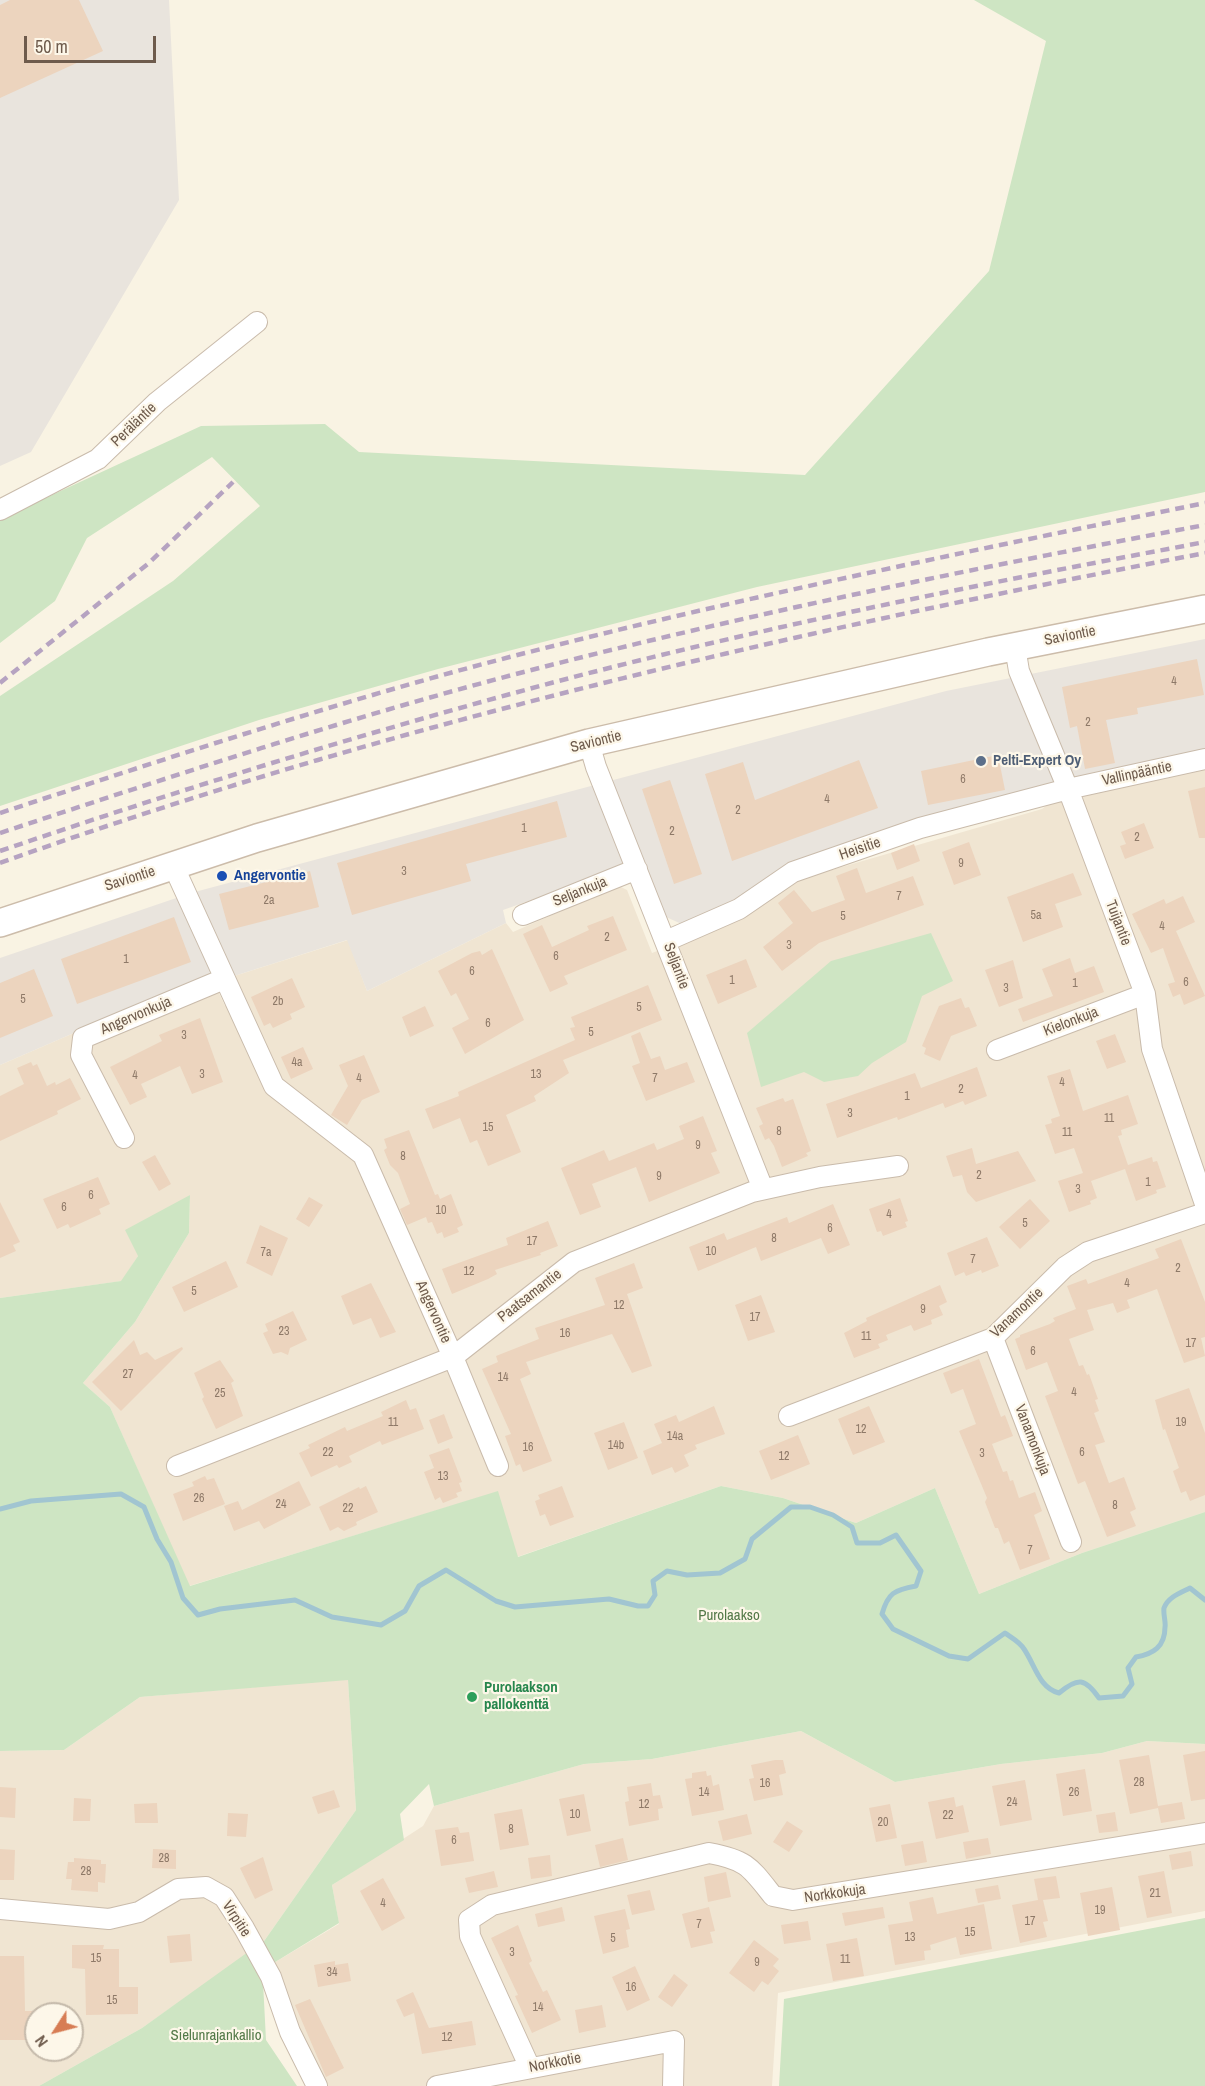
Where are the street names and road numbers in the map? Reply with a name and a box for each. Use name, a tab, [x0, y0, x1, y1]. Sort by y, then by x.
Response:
street label: Peräläntie	[108, 399, 160, 451]
street label: Saviontie	[1043, 622, 1097, 650]
street label: Saviontie	[569, 727, 623, 757]
street label: Vallinpääntie	[1100, 758, 1174, 790]
street label: Heisitie	[837, 834, 883, 864]
street label: Saviontie	[103, 862, 157, 896]
street label: Seljankuja	[550, 873, 610, 911]
street label: Tuijantie	[1101, 898, 1135, 948]
street label: Seljantie	[659, 940, 693, 992]
street label: Angervonkuja	[98, 993, 174, 1039]
street label: Kielonkuja	[1041, 1003, 1101, 1041]
street label: Paatsamantie	[495, 1266, 565, 1326]
street label: Angervontie	[411, 1278, 455, 1346]
street label: Vanamontie	[987, 1284, 1047, 1342]
street label: Vanamonkuja	[1010, 1402, 1054, 1478]
street label: Norkkokuja	[803, 1881, 867, 1907]
street label: Virpitie	[218, 1898, 254, 1940]
street label: Norkkotie	[527, 2049, 583, 2077]

